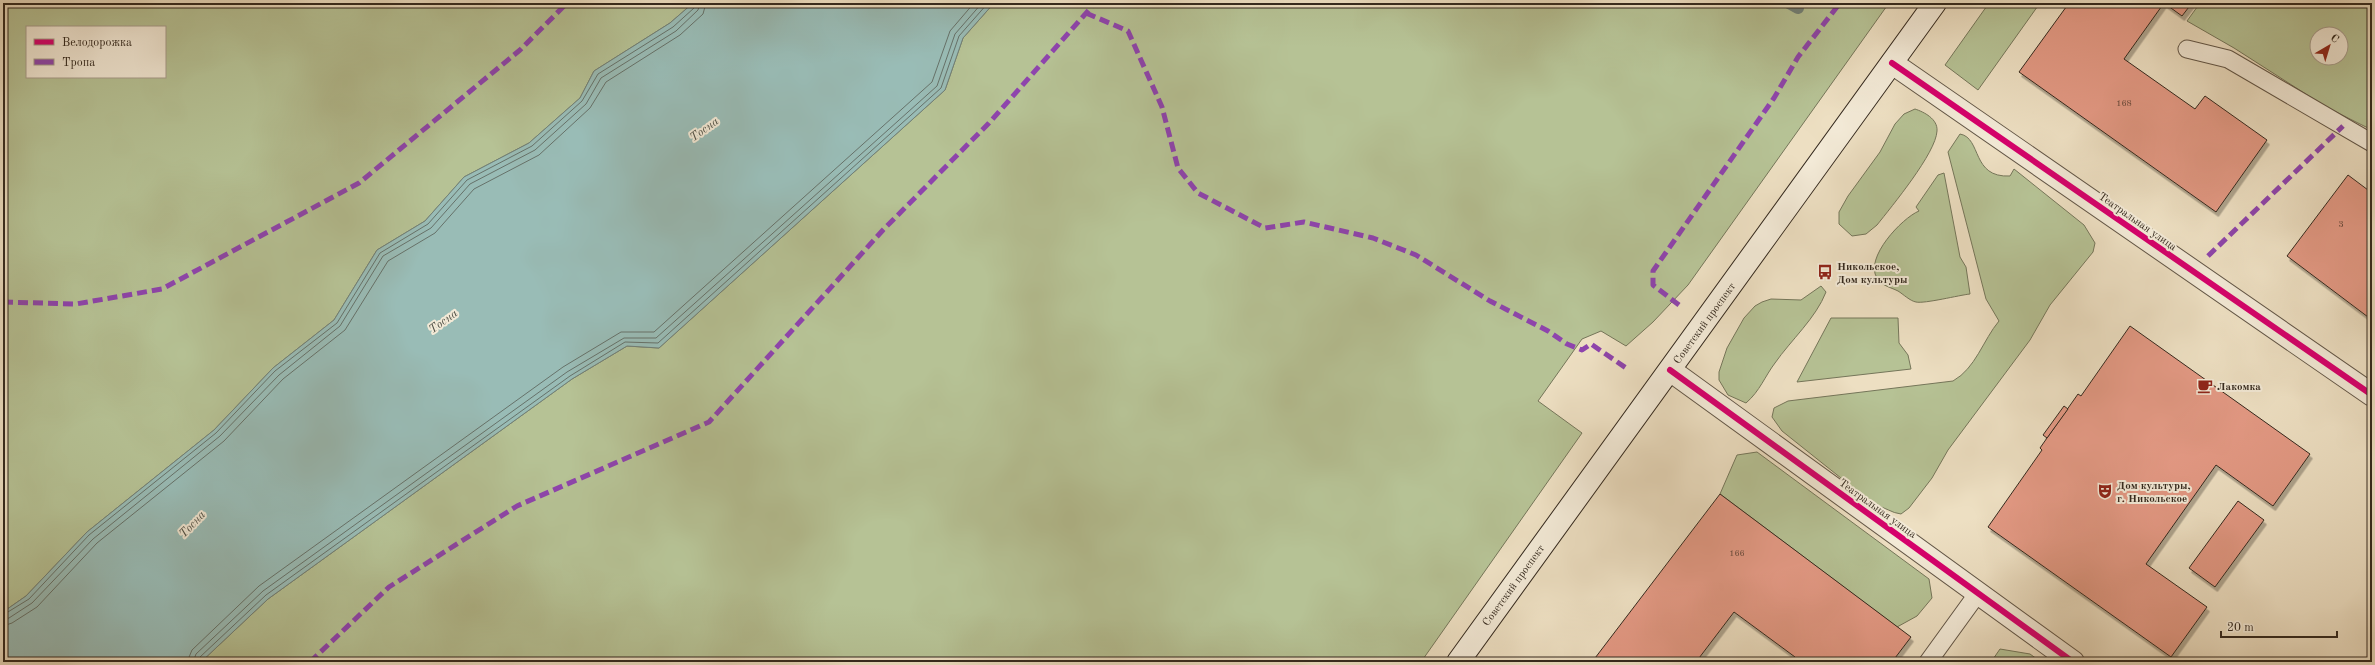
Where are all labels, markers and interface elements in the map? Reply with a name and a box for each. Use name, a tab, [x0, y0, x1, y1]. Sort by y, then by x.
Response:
legend	[26, 26, 166, 78]
north arrow	[2309, 26, 2349, 66]
text: С	[2328, 33, 2340, 46]
text: Велодорожка	[62, 37, 132, 49]
text: Тропа	[62, 57, 95, 69]
house number: 168	[2116, 99, 2132, 108]
water label: Тосна	[688, 115, 722, 144]
street label: Театральная улица	[2096, 191, 2179, 254]
house number: 3	[2338, 220, 2344, 229]
place label: Никольское, Дом культуры	[1837, 262, 1908, 286]
bus stop icon: Никольское, Дом культуры	[1816, 263, 1834, 281]
street label: Советский проспект	[1672, 281, 1738, 367]
water label: Тосна	[427, 307, 461, 336]
cafe icon: Лакомка	[2196, 377, 2214, 395]
place label: Лакомка	[2217, 382, 2261, 393]
street label: Театральная улица	[1837, 478, 1918, 541]
place label: Дом культуры, г. Никольское	[2117, 481, 2191, 505]
theatre icon: Дом культуры, г. Никольское	[2096, 482, 2114, 500]
water label: Тосна	[177, 509, 209, 540]
street label: Советский проспект	[1481, 543, 1547, 629]
house number: 166	[1729, 549, 1745, 558]
scale bar	[2221, 613, 2337, 639]
text: 20 m	[2227, 622, 2254, 634]

